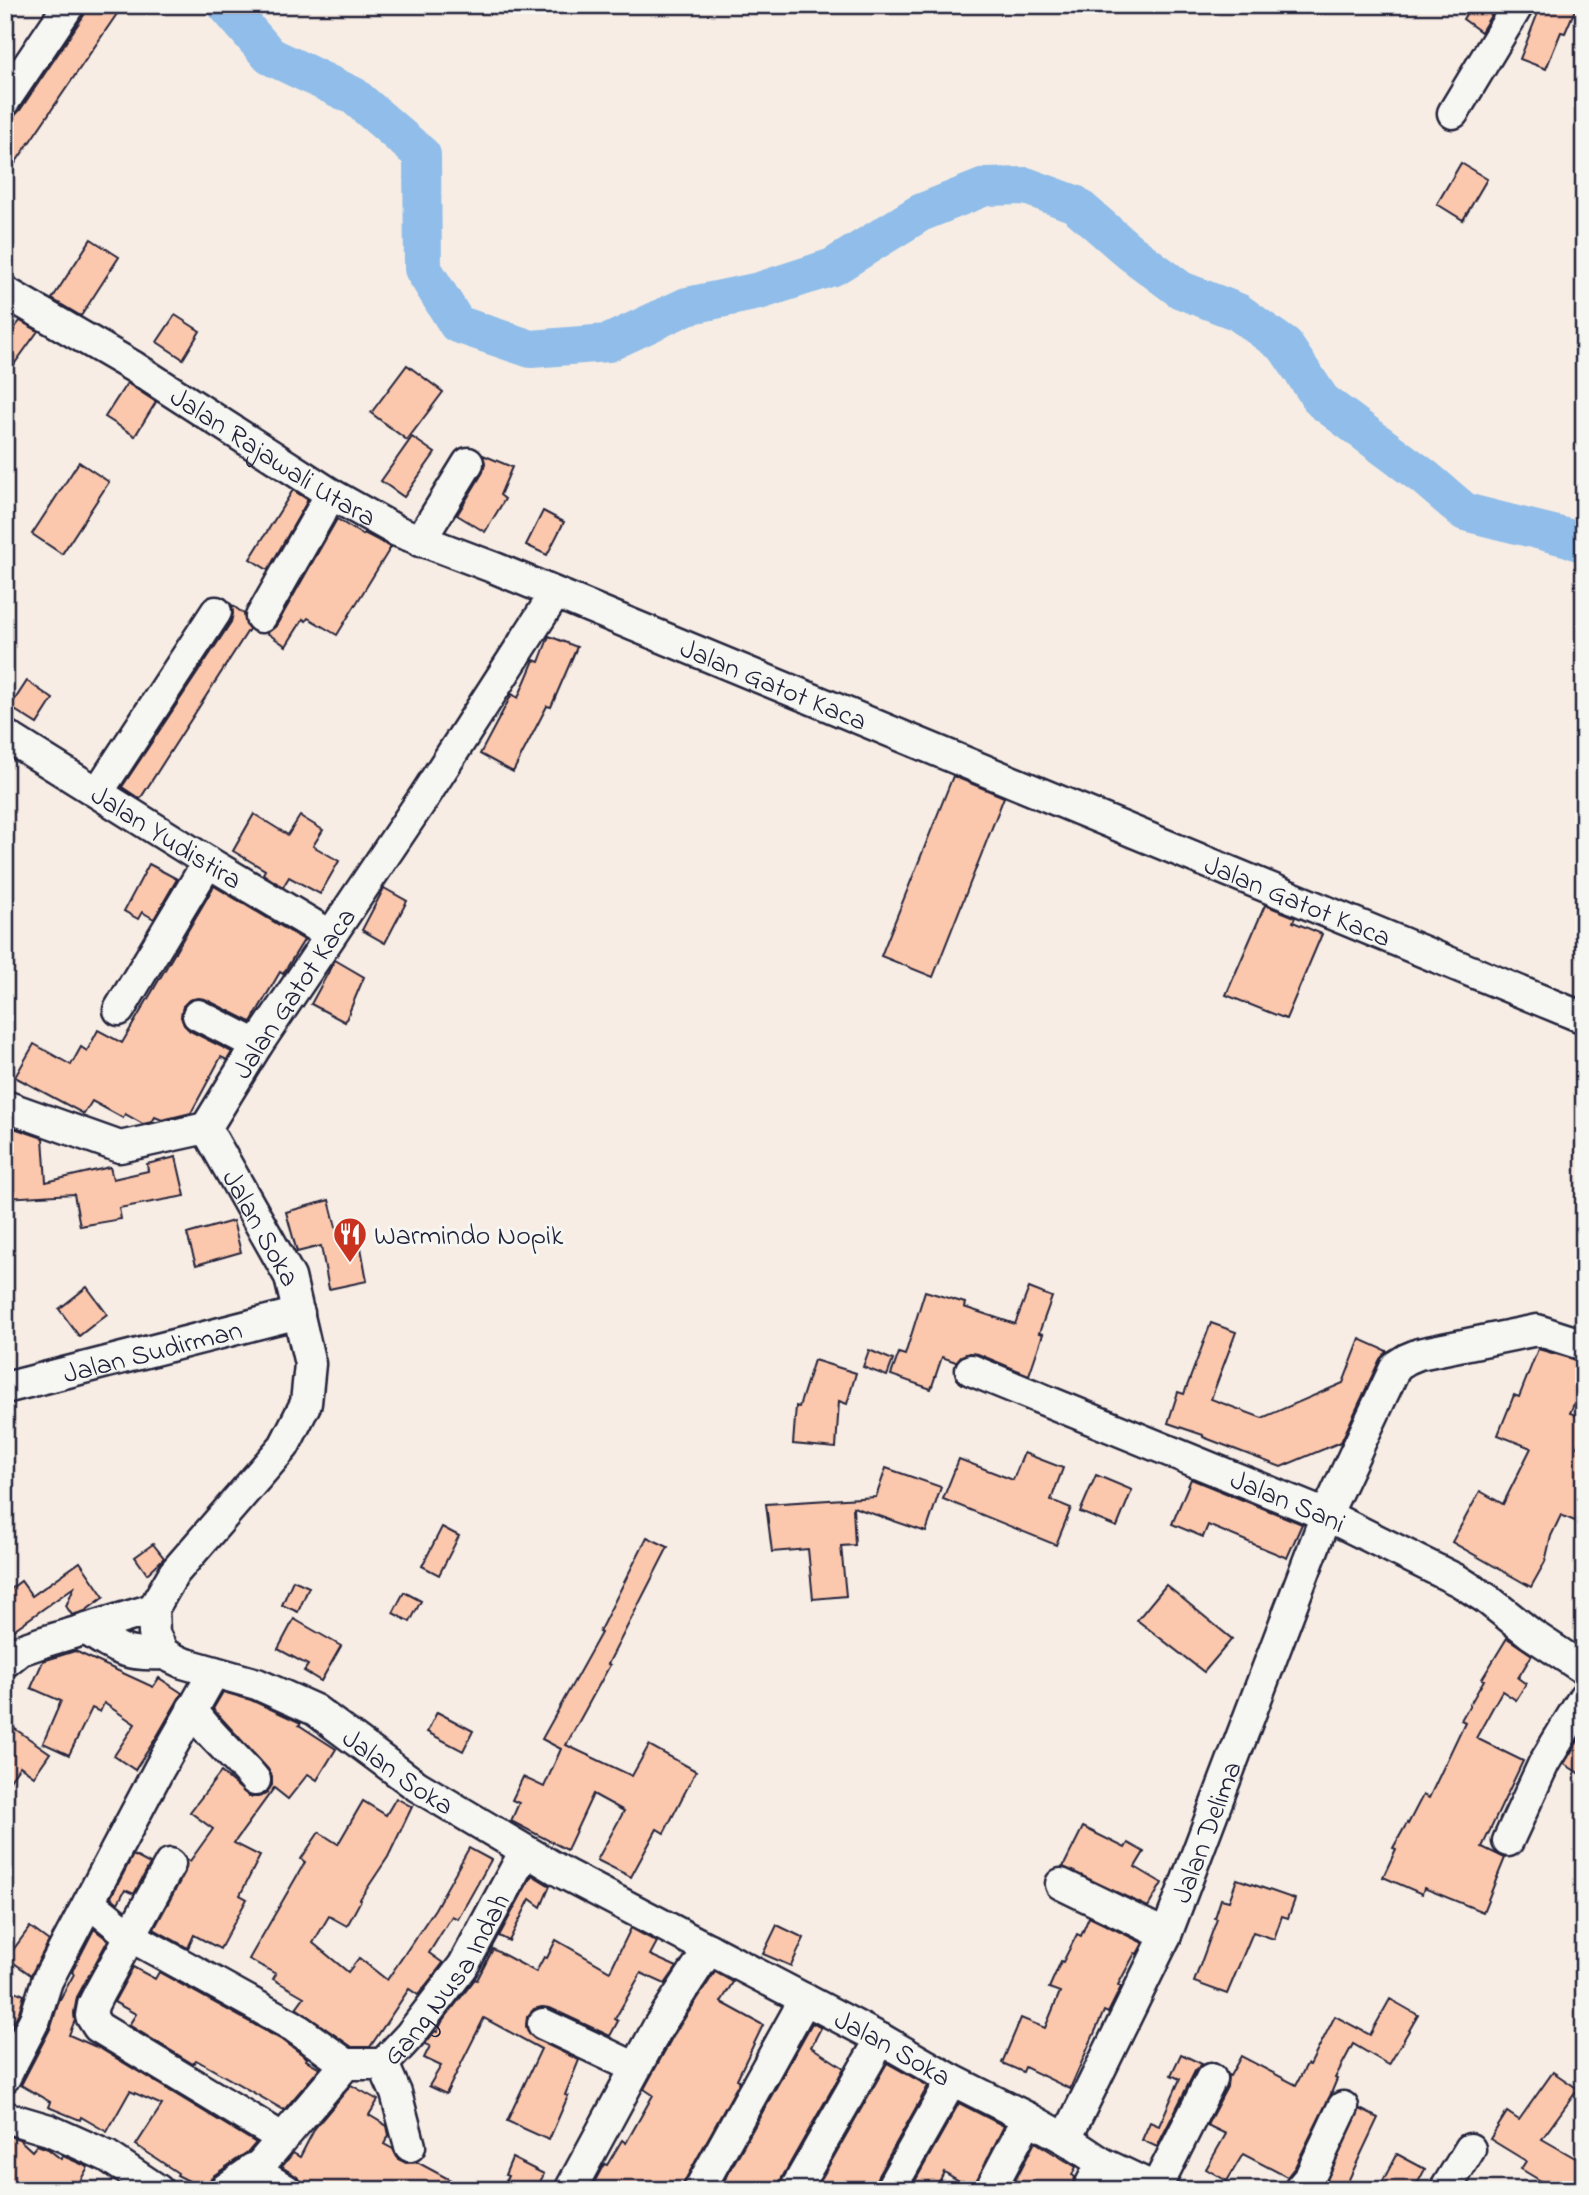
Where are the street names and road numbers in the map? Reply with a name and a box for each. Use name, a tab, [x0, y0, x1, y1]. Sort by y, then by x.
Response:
street label: Jalan Rajawali Utara	[161, 378, 383, 539]
street label: Jalan Gatot Kaca	[673, 630, 872, 743]
street label: Jalan Yudistira	[81, 776, 249, 902]
street label: Jalan Gatot Kaca	[1197, 846, 1396, 960]
street label: Jalan Gatot Kaca	[224, 900, 368, 1088]
street label: Jalan Soka	[210, 1163, 308, 1295]
street label: Jalan Sudirman	[59, 1311, 247, 1396]
street label: Jalan Sani	[1223, 1461, 1352, 1545]
street label: Jalan Soka	[332, 1720, 461, 1827]
street label: Jalan Delima	[1163, 1756, 1254, 1910]
street label: Gang Nusa Indah	[374, 1887, 523, 2076]
street label: Jalan Soka	[826, 2001, 958, 2099]

